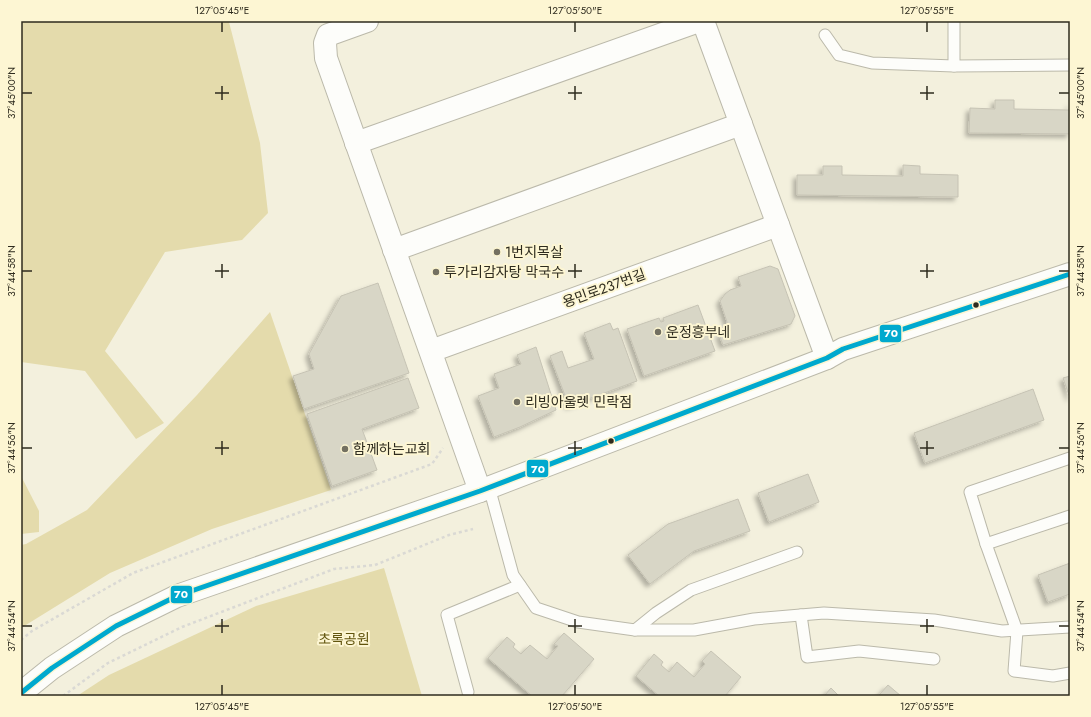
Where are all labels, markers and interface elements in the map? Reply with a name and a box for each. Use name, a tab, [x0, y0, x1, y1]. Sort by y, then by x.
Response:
text: 127°05'45"E	[195, 3, 249, 18]
text: 127°05'50"E	[548, 3, 602, 18]
text: 127°05'55"E	[900, 3, 954, 18]
text: 37°45'00"N	[4, 67, 19, 119]
text: 37°45'00"N	[1073, 67, 1088, 119]
place label: 1번지목살	[505, 242, 563, 262]
text: 37°44'58"N	[4, 245, 19, 297]
text: 37°44'58"N	[1073, 245, 1088, 297]
marker: 1번지목살	[492, 247, 502, 257]
place label: 투가리감자탕 막국수	[444, 262, 564, 282]
street label: 용민로237번길	[560, 264, 648, 312]
marker: 투가리감자탕 막국수	[431, 267, 441, 277]
unlabelled marker	[971, 300, 981, 310]
place label: 운정흥부네	[666, 322, 730, 342]
line badge: 70	[879, 324, 902, 343]
text: 70	[884, 325, 898, 341]
marker: 운정흥부네	[653, 327, 663, 337]
place label: 리빙아울렛 민락점	[525, 392, 632, 412]
marker: 리빙아울렛 민락점	[512, 397, 522, 407]
text: 37°44'56"N	[4, 422, 19, 474]
text: 37°44'56"N	[1073, 422, 1088, 474]
unlabelled marker	[606, 436, 616, 446]
place label: 함께하는교회	[353, 439, 430, 459]
marker: 함께하는교회	[340, 444, 350, 454]
line badge: 70	[526, 459, 549, 478]
text: 70	[531, 461, 545, 477]
line badge: 70	[170, 585, 193, 604]
text: 70	[174, 586, 188, 602]
text: 37°44'54"N	[4, 600, 19, 652]
text: 37°44'54"N	[1073, 600, 1088, 652]
park label: 초록공원	[318, 629, 370, 649]
text: 127°05'45"E	[195, 699, 249, 714]
text: 127°05'50"E	[548, 699, 602, 714]
text: 127°05'55"E	[900, 699, 954, 714]

